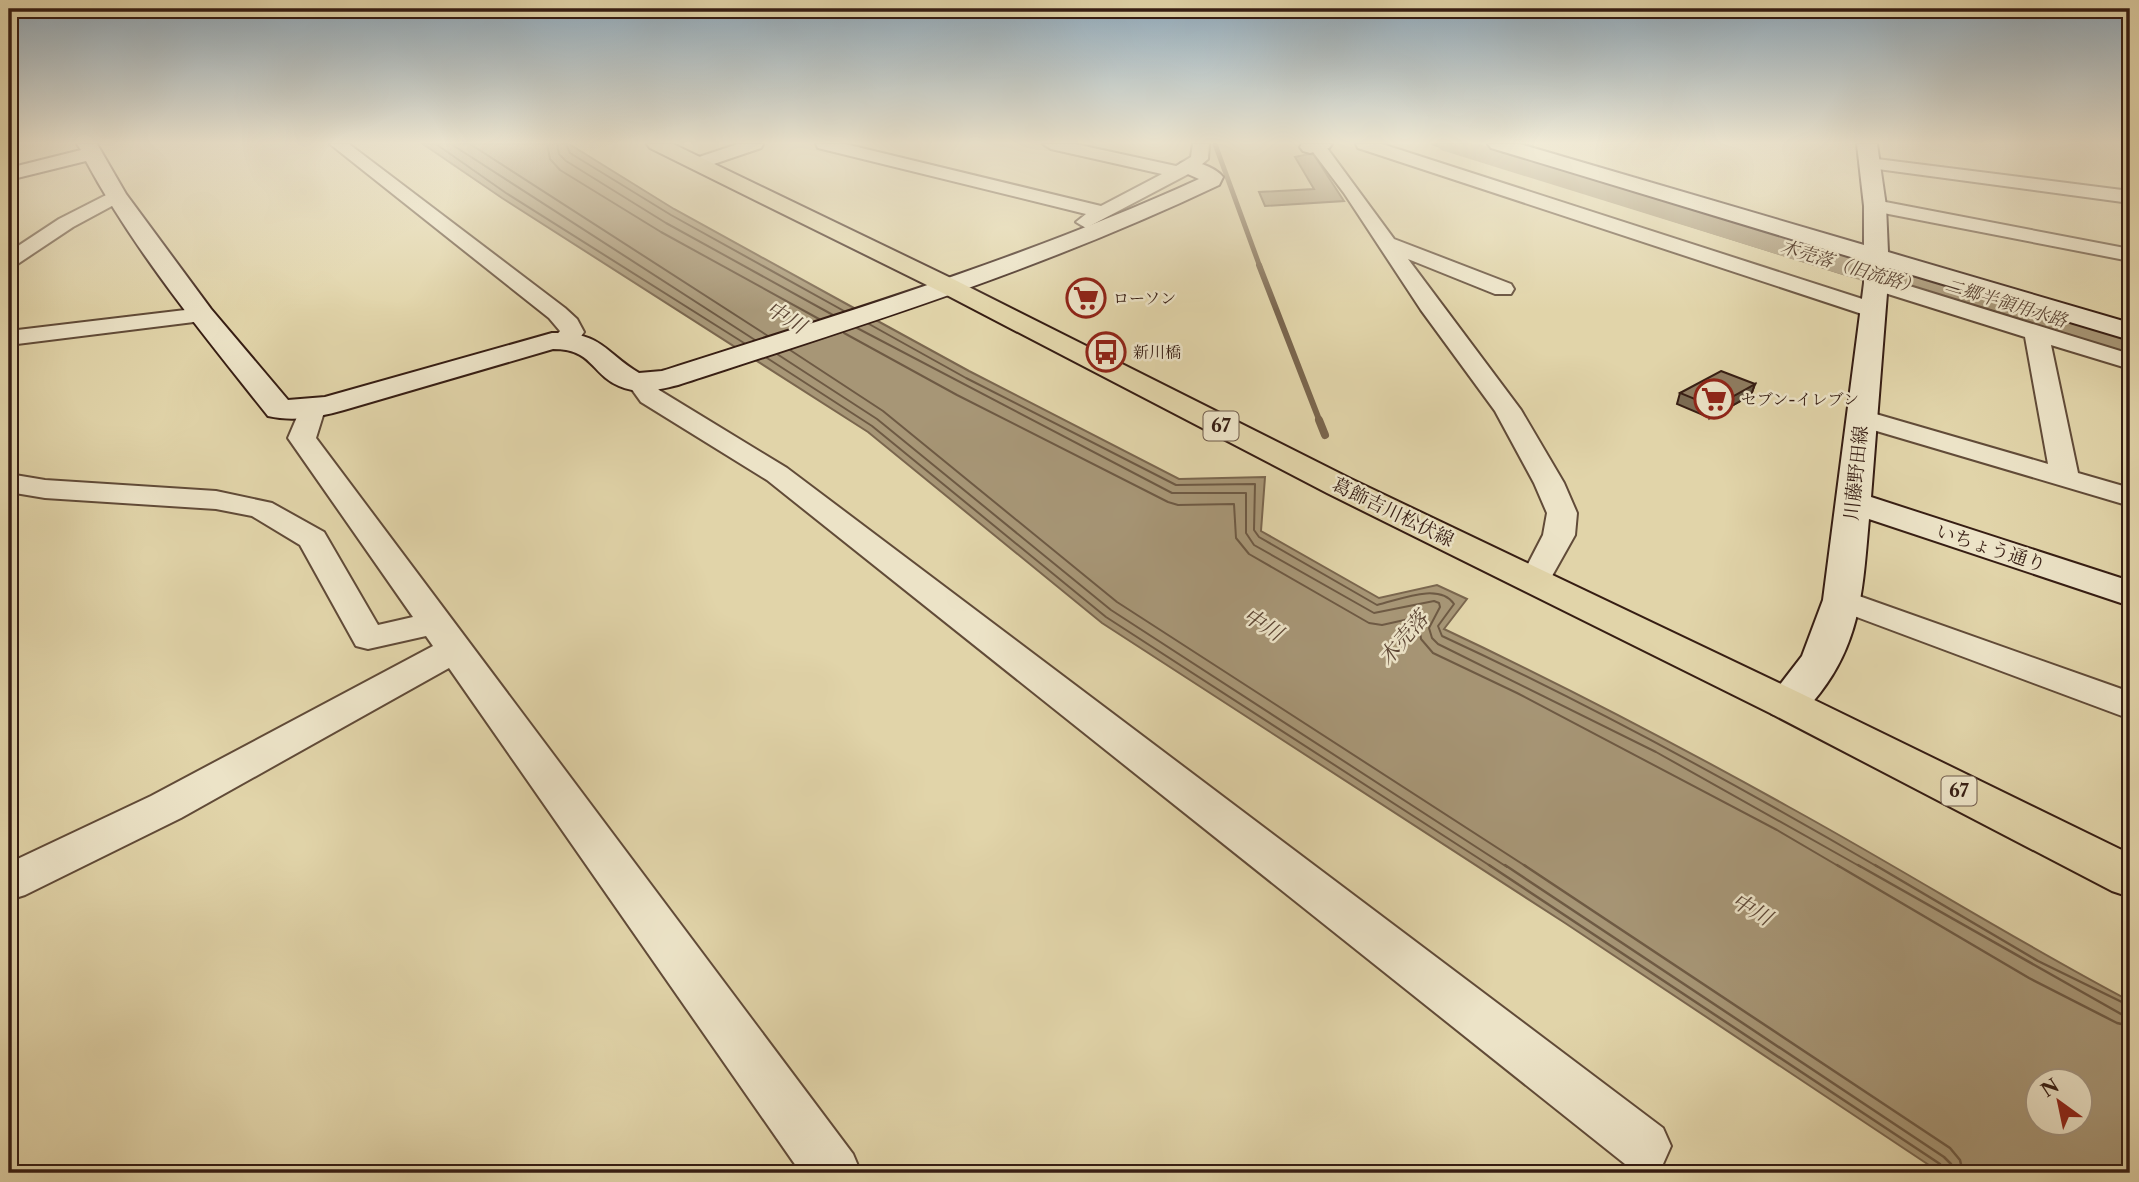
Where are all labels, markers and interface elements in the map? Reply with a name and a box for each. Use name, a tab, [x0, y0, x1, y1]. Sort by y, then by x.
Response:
water label: 木売落（旧流路）	[1778, 235, 1922, 299]
water label: 二郷半領用水路	[1943, 274, 2071, 333]
supermarket icon: ローソン	[1065, 277, 1107, 319]
place label: ローソン	[1113, 288, 1176, 308]
water label: 中川	[762, 295, 812, 340]
bus stop icon: 新川橋	[1085, 331, 1127, 373]
place label: 新川橋	[1133, 342, 1181, 362]
supermarket icon: セブン-イレブン	[1693, 378, 1735, 420]
place label: セブン-イレブン	[1741, 389, 1859, 409]
road number: 67	[1204, 412, 1238, 440]
street label: 川藤野田線	[1840, 425, 1872, 521]
street label: 葛飾吉川松伏線	[1328, 473, 1458, 551]
street label: いちょう通り	[1933, 519, 2049, 577]
water label: 中川	[1239, 602, 1289, 647]
water label: 木売落	[1373, 604, 1435, 670]
road number: 67	[1941, 776, 1976, 806]
water label: 中川	[1728, 888, 1778, 931]
north arrow	[2024, 1066, 2094, 1136]
text: N	[2037, 1074, 2063, 1102]

